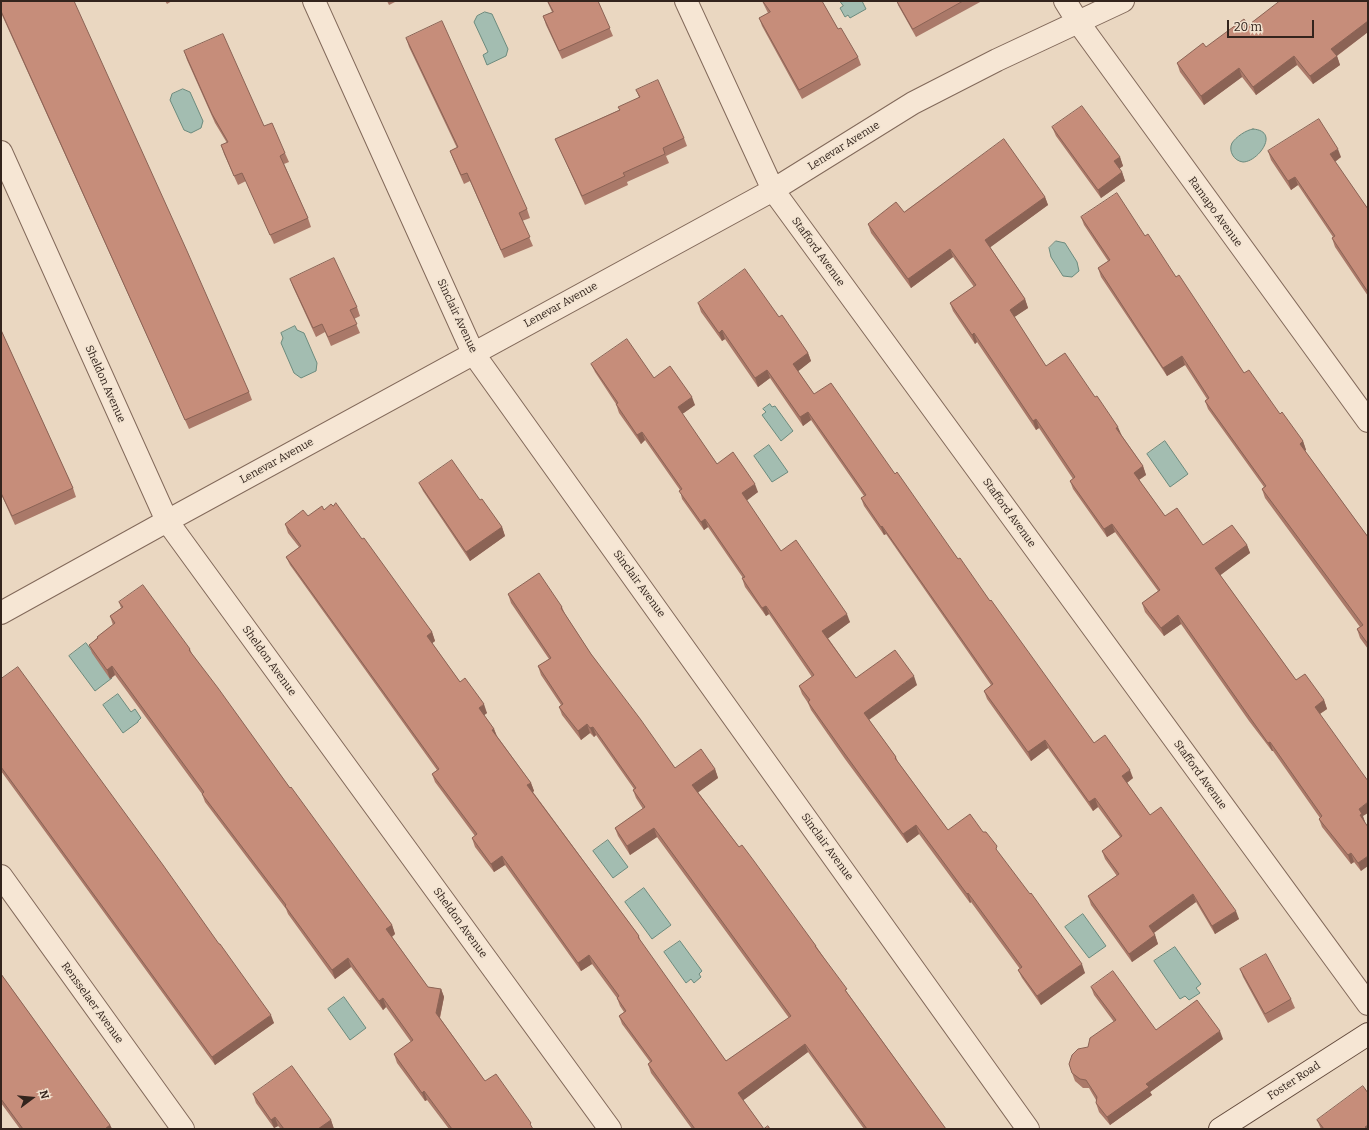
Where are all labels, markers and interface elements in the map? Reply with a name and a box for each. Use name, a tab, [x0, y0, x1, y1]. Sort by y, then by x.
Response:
scale bar	[1229, 12, 1316, 38]
text: 20 m	[1234, 20, 1262, 34]
street label: Lenevar Avenue	[806, 119, 882, 173]
street label: Ramapo Avenue	[1185, 174, 1245, 250]
street label: Stafford Avenue	[789, 215, 847, 289]
street label: Sinclair Avenue	[434, 277, 480, 355]
street label: Lenevar Avenue	[522, 279, 600, 331]
street label: Sheldon Avenue	[82, 343, 128, 425]
street label: Lenevar Avenue	[238, 435, 316, 487]
street label: Stafford Avenue	[980, 476, 1038, 550]
street label: Sinclair Avenue	[610, 548, 668, 620]
street label: Sheldon Avenue	[239, 623, 299, 699]
street label: Stafford Avenue	[1171, 738, 1229, 812]
street label: Sinclair Avenue	[798, 811, 856, 883]
street label: Sheldon Avenue	[430, 885, 490, 961]
street label: Rensselaer Avenue	[58, 960, 126, 1046]
street label: Foster Road	[1265, 1059, 1323, 1103]
north arrow	[12, 1078, 52, 1118]
text: N	[37, 1089, 51, 1100]

